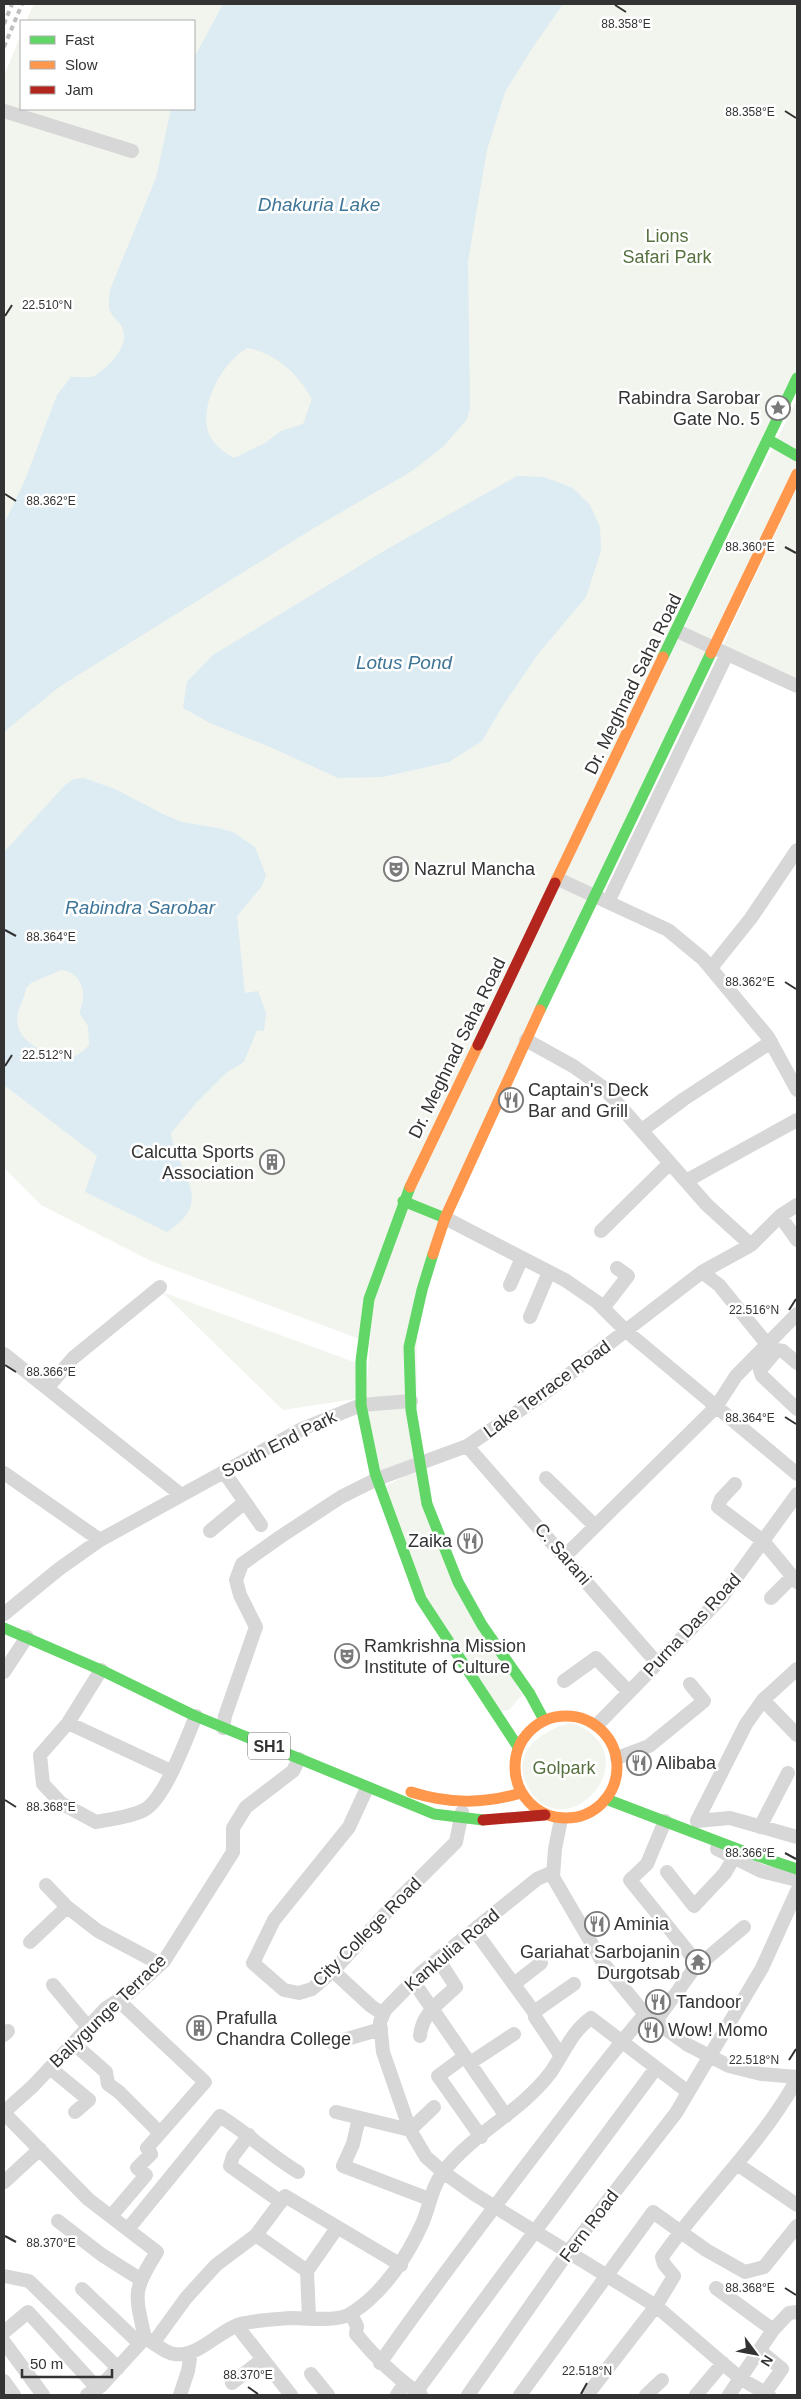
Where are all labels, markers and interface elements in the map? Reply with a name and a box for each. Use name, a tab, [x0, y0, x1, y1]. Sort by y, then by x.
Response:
text: 88.358°E	[601, 17, 651, 31]
legend	[20, 20, 195, 110]
text: Fast	[65, 31, 95, 48]
text: Slow	[65, 56, 98, 73]
text: Jam	[65, 81, 93, 98]
text: 88.358°E	[725, 105, 775, 119]
water label: Dhakuria Lake	[258, 194, 380, 215]
park label: Lions Safari Park	[622, 226, 713, 267]
text: 22.510°N	[22, 298, 72, 312]
place label: Rabindra Sarobar Gate No. 5	[618, 388, 760, 429]
place icon: Rabindra Sarobar Gate No. 5	[765, 395, 791, 421]
text: 88.362°E	[26, 494, 76, 508]
text: 88.360°E	[725, 540, 775, 554]
street label: Dr. Meghnad Saha Road	[581, 591, 685, 777]
water label: Lotus Pond	[356, 652, 453, 673]
theatre icon: Nazrul Mancha	[383, 856, 409, 882]
place label: Nazrul Mancha	[414, 859, 536, 879]
water label: Rabindra Sarobar	[65, 897, 216, 918]
text: 88.364°E	[26, 930, 76, 944]
street label: Dr. Meghnad Saha Road	[405, 955, 509, 1141]
text: 88.362°E	[725, 975, 775, 989]
text: 22.512°N	[22, 1048, 72, 1062]
place label: Captain's Deck Bar and Grill	[528, 1080, 649, 1121]
restaurant icon: Captain's Deck Bar and Grill	[498, 1087, 524, 1113]
place label: Calcutta Sports Association	[131, 1142, 254, 1183]
building icon: Calcutta Sports Association	[259, 1149, 285, 1175]
text: 22.516°N	[729, 1303, 779, 1317]
street label: Lake Terrace Road	[480, 1336, 614, 1442]
text: 88.366°E	[26, 1365, 76, 1379]
street label: South End Park	[218, 1406, 341, 1482]
text: 88.364°E	[725, 1411, 775, 1425]
street label: C. Sarani	[531, 1519, 595, 1589]
restaurant icon: Zaika	[457, 1528, 483, 1554]
place label: Zaika	[408, 1531, 453, 1551]
street label: Purna Das Road	[639, 1570, 745, 1680]
place label: Ramkrishna Mission Institute of Culture	[364, 1636, 526, 1677]
theatre icon: Ramkrishna Mission Institute of Culture	[334, 1643, 360, 1669]
road number: SH1	[248, 1732, 290, 1760]
restaurant icon: Alibaba	[626, 1750, 652, 1776]
place label: Alibaba	[656, 1753, 717, 1773]
park label: Golpark	[532, 1758, 597, 1778]
text: 88.368°E	[26, 1800, 76, 1814]
text: 88.366°E	[725, 1846, 775, 1860]
street label: City College Road	[309, 1874, 425, 1990]
street label: Kankulia Road	[401, 1905, 503, 1995]
restaurant icon: Aminia	[584, 1911, 610, 1937]
place label: Aminia	[614, 1914, 670, 1934]
place label: Gariahat Sarbojanin Durgotsab	[520, 1942, 680, 1983]
temple icon: Gariahat Sarbojanin Durgotsab	[685, 1949, 711, 1975]
street label: Ballygunge Terrace	[46, 1950, 170, 2072]
restaurant icon: Tandoor	[645, 1989, 671, 2015]
place label: Tandoor	[676, 1992, 741, 2012]
place label: Prafulla Chandra College	[216, 2008, 351, 2049]
building icon: Prafulla Chandra College	[186, 2015, 212, 2041]
restaurant icon: Wow! Momo	[638, 2017, 664, 2043]
place label: Wow! Momo	[668, 2020, 768, 2040]
text: 22.518°N	[729, 2053, 779, 2067]
street label: Fern Road	[555, 2186, 623, 2266]
text: 88.370°E	[26, 2236, 76, 2250]
text: 88.368°E	[725, 2281, 775, 2295]
north arrow	[731, 2329, 781, 2379]
scale bar	[22, 2346, 112, 2378]
text: N	[758, 2352, 776, 2369]
text: 50 m	[30, 2355, 63, 2372]
text: 22.518°N	[562, 2364, 612, 2378]
text: 88.370°E	[223, 2368, 273, 2382]

